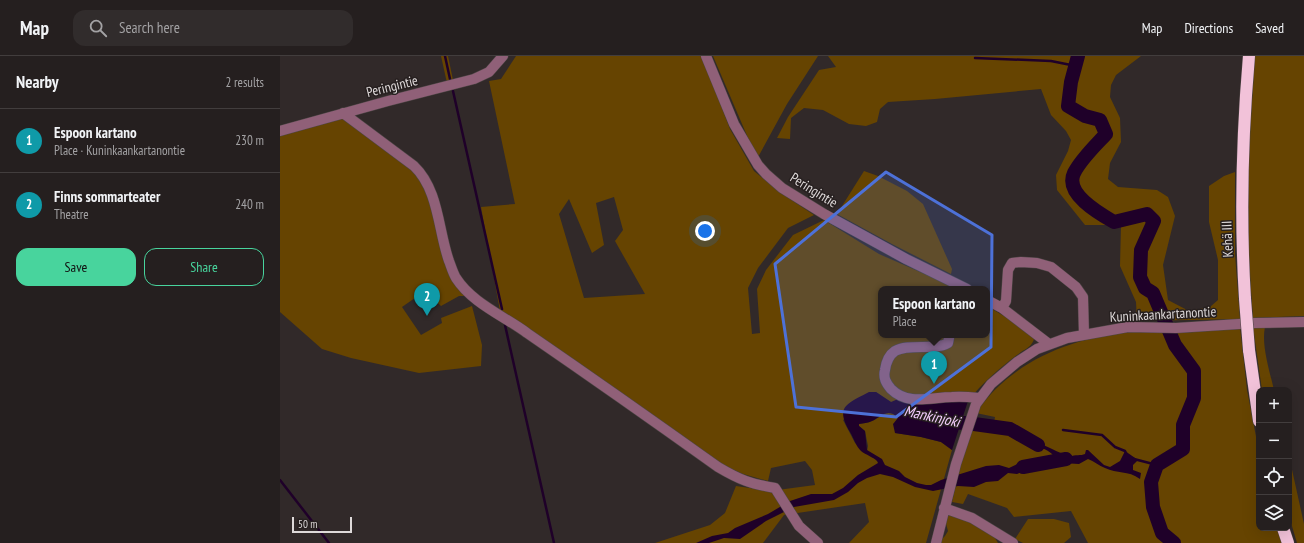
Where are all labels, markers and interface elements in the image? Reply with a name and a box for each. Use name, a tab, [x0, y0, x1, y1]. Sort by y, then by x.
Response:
search box	[73, 10, 353, 46]
text: Map	[20, 16, 49, 40]
icon: search	[87, 17, 109, 39]
text: Search here	[119, 18, 180, 37]
text: Map	[1142, 19, 1162, 37]
text: Directions	[1184, 19, 1233, 37]
text: Saved	[1255, 19, 1284, 37]
text: Nearby	[16, 71, 59, 93]
street label: Peringintie	[364, 71, 420, 101]
text: 2 results	[225, 74, 264, 91]
text: Espoon kartano	[54, 123, 137, 142]
text: 1	[26, 132, 32, 149]
text: 230 m	[235, 132, 264, 149]
text: Place · Kuninkaankartanontie	[54, 142, 185, 159]
street label: Peringintie	[787, 168, 841, 212]
text: Finns sommarteater	[54, 187, 160, 206]
text: 2	[26, 196, 32, 213]
text: 240 m	[235, 196, 264, 213]
text: Theatre	[54, 206, 89, 223]
street label: Kehä III	[1217, 220, 1237, 258]
your location	[695, 221, 715, 241]
button: Save	[16, 248, 136, 286]
button: Share	[144, 248, 264, 286]
pin: 2	[414, 283, 440, 316]
popup	[878, 286, 990, 338]
text: Espoon kartano	[893, 294, 975, 313]
street label: Kuninkaankartanontie	[1109, 302, 1217, 326]
text: Place	[893, 313, 917, 330]
pin: 1	[921, 351, 947, 384]
map controls	[1256, 387, 1292, 531]
button: +	[1256, 387, 1292, 423]
water label: Mankinjoki	[902, 401, 963, 432]
button: −	[1256, 423, 1292, 459]
button: locate	[1256, 459, 1292, 495]
button: layers	[1256, 495, 1292, 531]
scale bar	[292, 515, 352, 534]
text: 50 m	[298, 517, 317, 531]

